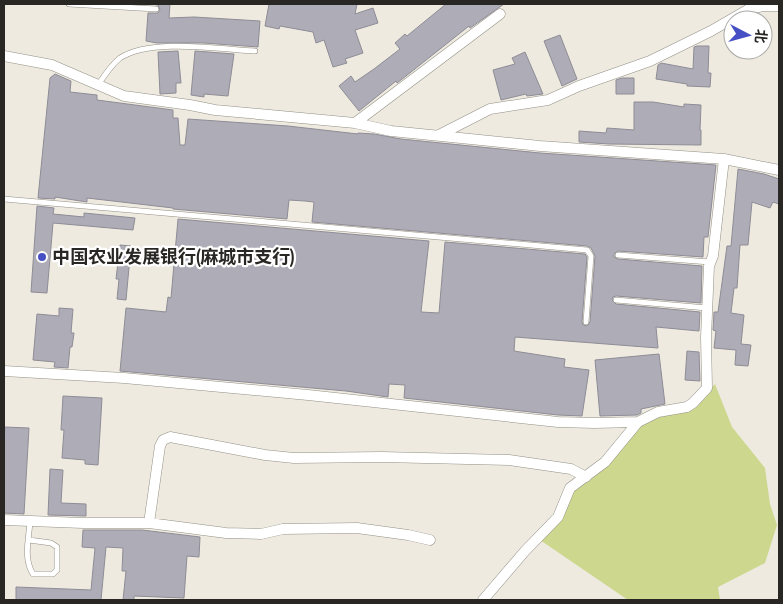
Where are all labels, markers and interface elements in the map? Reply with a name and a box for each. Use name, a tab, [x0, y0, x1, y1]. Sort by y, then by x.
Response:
north arrow	[723, 10, 773, 60]
text: 北	[752, 29, 770, 44]
place label: 中国农业发展银行(麻城市支行)	[52, 246, 295, 267]
marker: 中国农业发展银行(麻城市支行)	[36, 251, 48, 263]

